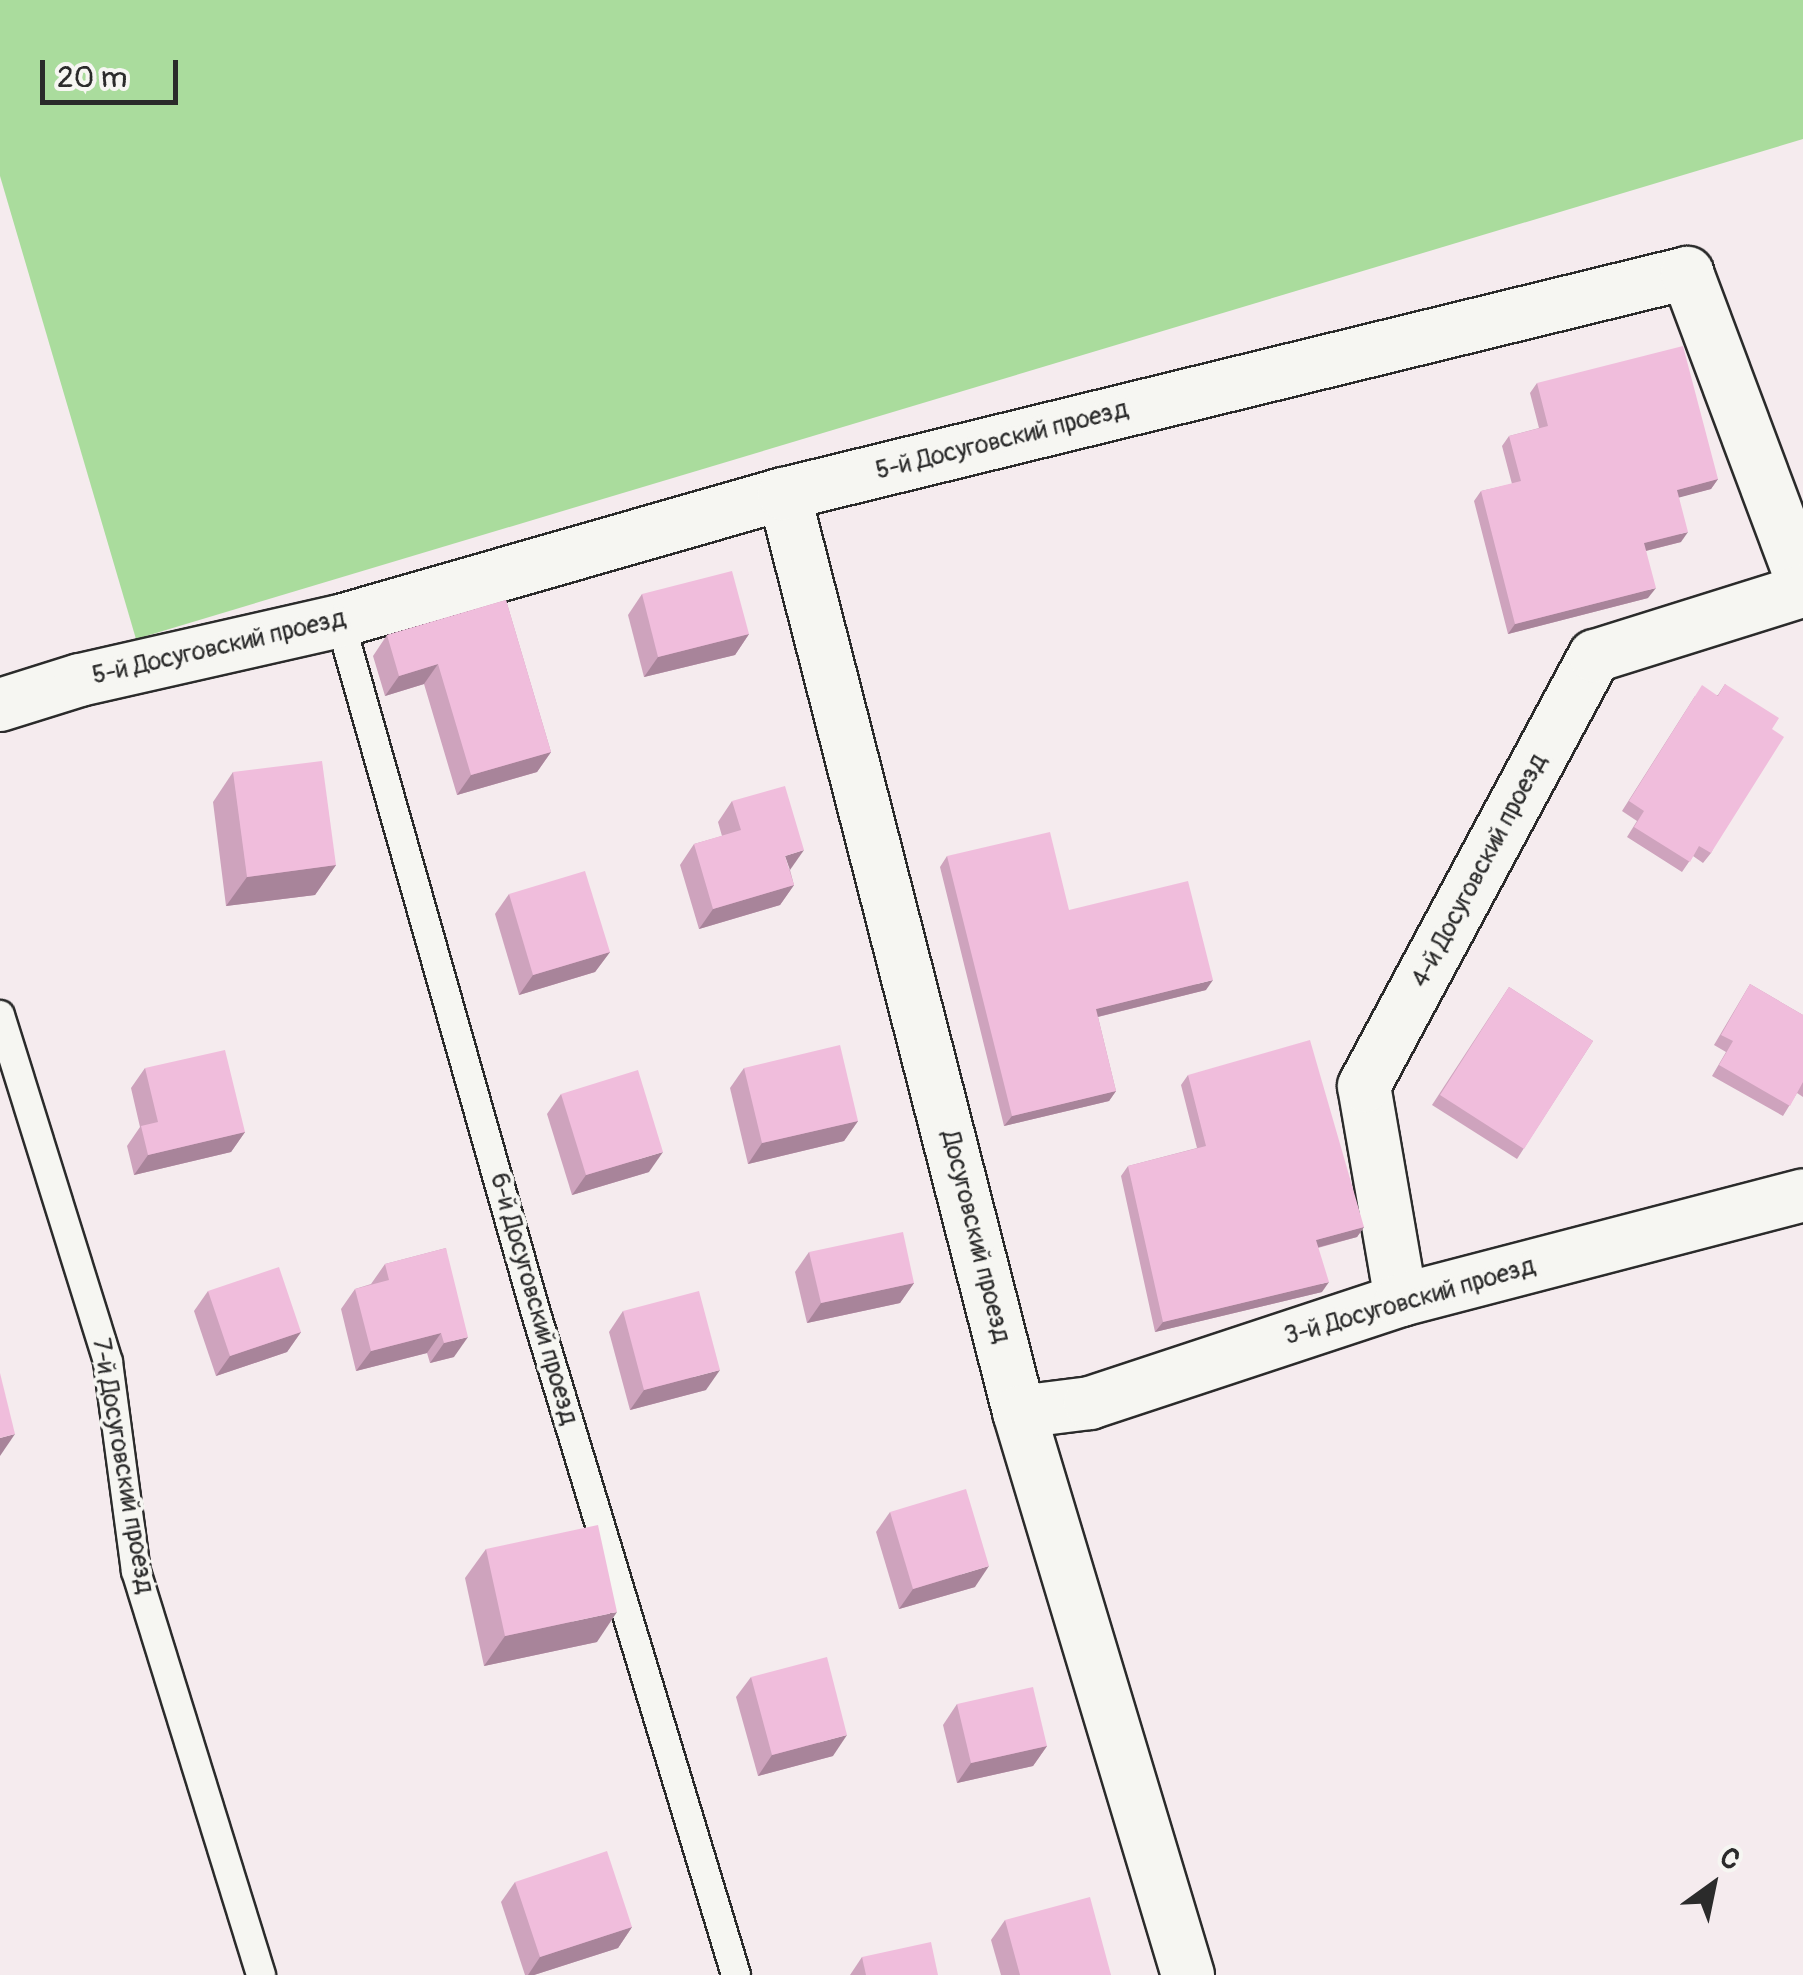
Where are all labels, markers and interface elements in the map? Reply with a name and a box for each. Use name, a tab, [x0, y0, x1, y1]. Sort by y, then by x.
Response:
scale bar	[45, 40, 182, 102]
text: 20 m	[57, 59, 127, 96]
street label: 5-й Досуговский проезд	[873, 395, 1131, 487]
street label: 5-й Досуговский проезд	[89, 604, 349, 692]
street label: 4-й Досуговский проезд	[1406, 749, 1554, 993]
street label: Досуговский проезд	[934, 1128, 1016, 1346]
street label: 6-й Досуговский проезд	[483, 1170, 583, 1428]
street label: 3-й Досуговский проезд	[1281, 1252, 1539, 1352]
street label: 7-й Досуговский проезд	[85, 1336, 159, 1596]
north arrow	[1663, 1835, 1763, 1935]
text: С	[1713, 1840, 1746, 1879]

